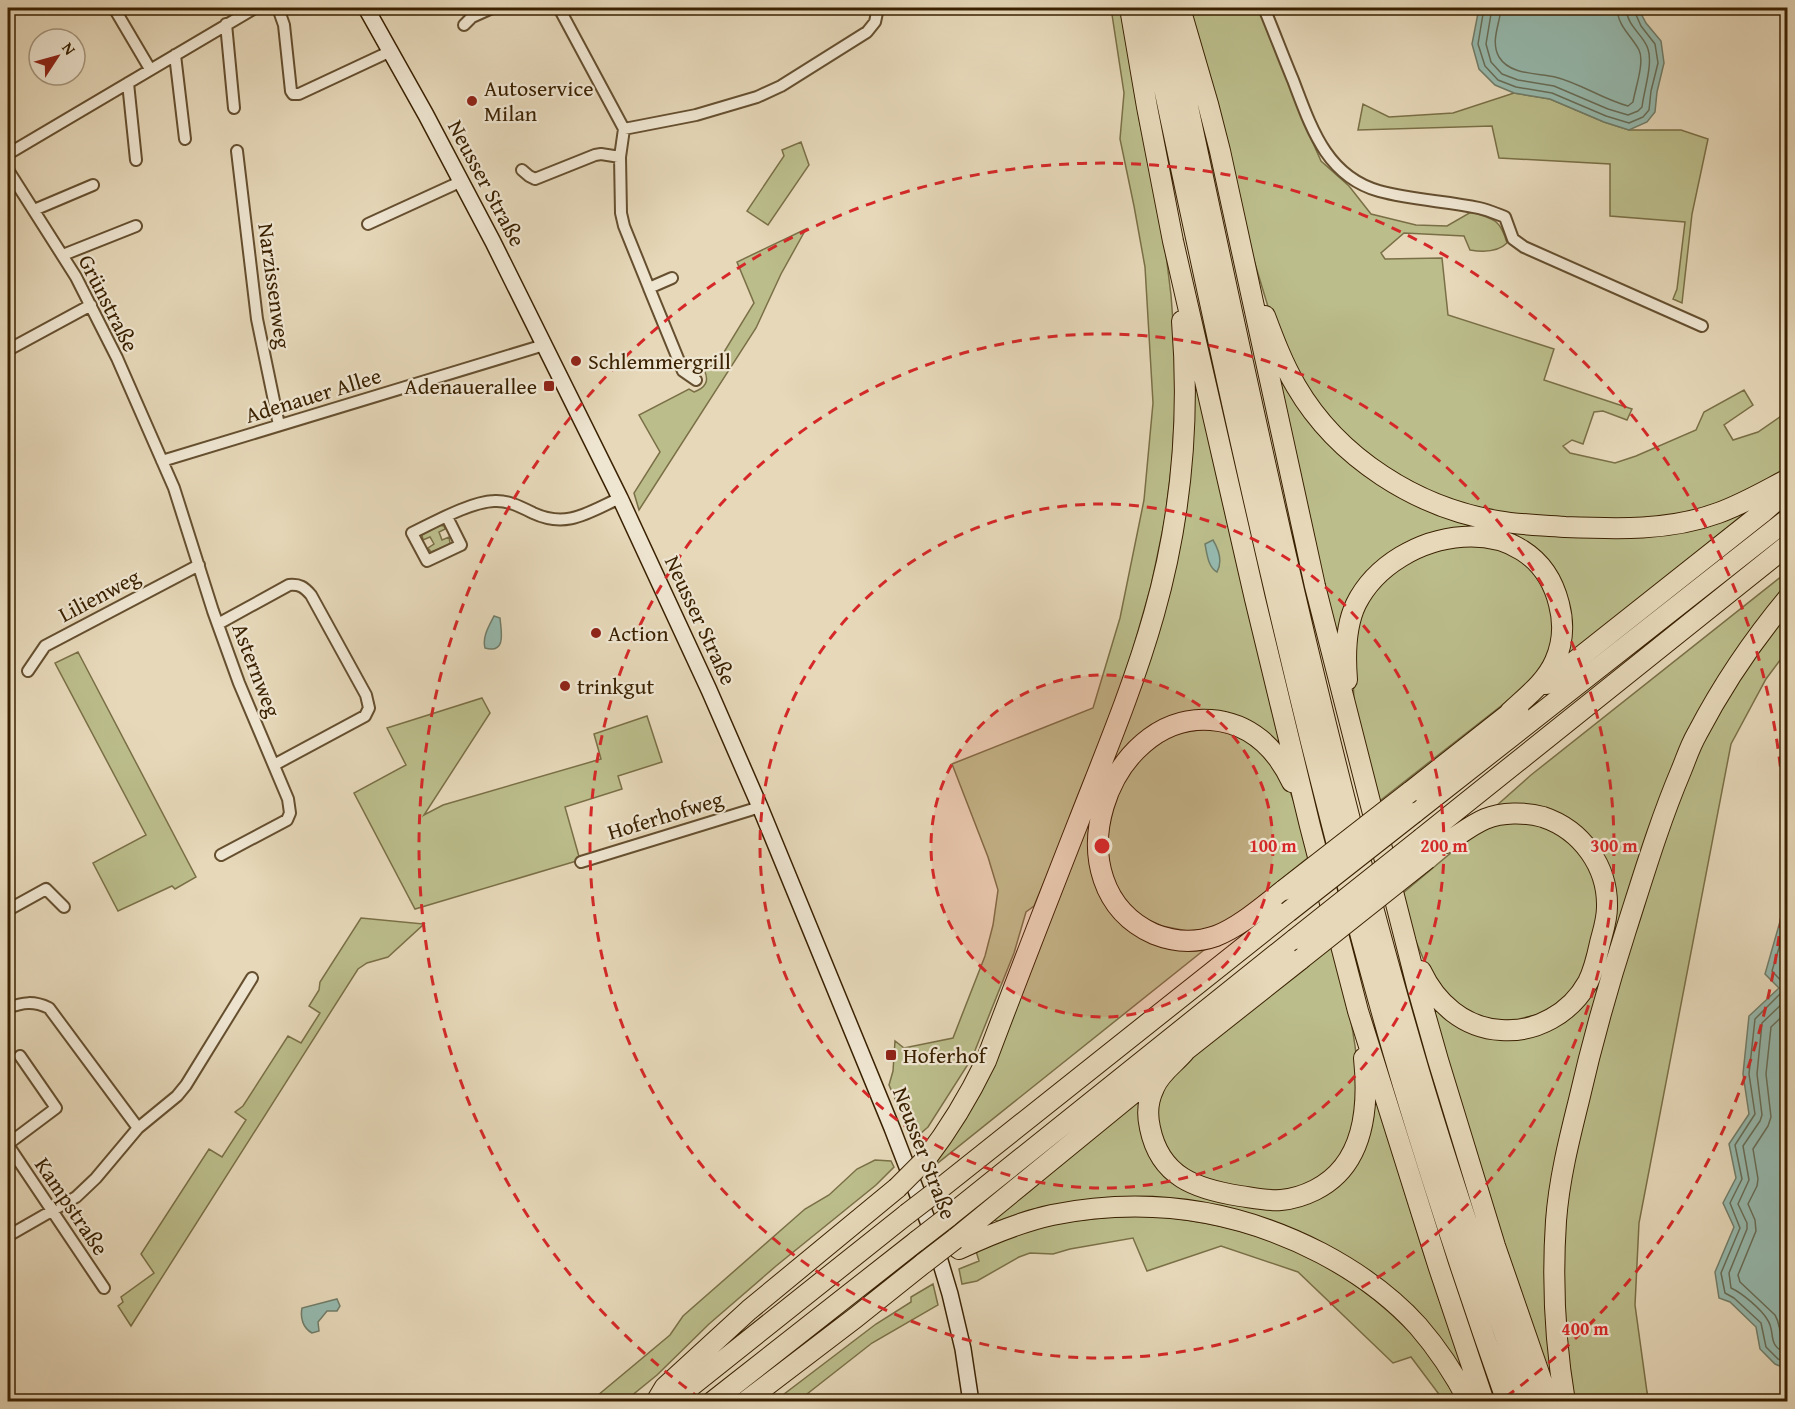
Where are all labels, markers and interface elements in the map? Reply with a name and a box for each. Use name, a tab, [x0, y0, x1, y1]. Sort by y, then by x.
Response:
north arrow	[27, 27, 87, 87]
text: N	[56, 37, 82, 60]
place label: Autoservice Milan	[484, 72, 594, 129]
marker: Autoservice Milan	[465, 94, 479, 108]
street label: Neusser Straße	[440, 114, 534, 252]
street label: Narzissenweg	[250, 221, 300, 351]
street label: Grünstraße	[71, 249, 147, 357]
place label: Schlemmergrill	[588, 345, 731, 377]
marker: Schlemmergrill	[569, 354, 583, 368]
street label: Adenauer Allee	[241, 359, 385, 431]
place label: Adenauerallee	[404, 370, 537, 402]
marker: Adenauerallee	[542, 379, 556, 393]
street label: Neusser Straße	[657, 550, 745, 690]
street label: Lilienweg	[52, 560, 146, 630]
place label: Action	[608, 617, 669, 649]
street label: Asternweg	[224, 618, 290, 722]
marker: Action	[589, 626, 603, 640]
place label: trinkgut	[577, 670, 654, 702]
marker: trinkgut	[558, 679, 572, 693]
street label: Hoferhofweg	[603, 782, 727, 848]
text: 100 m	[1249, 832, 1297, 859]
text: 200 m	[1420, 832, 1468, 859]
text: 300 m	[1590, 832, 1638, 859]
centre of rings	[1092, 836, 1112, 856]
place label: Hoferhof	[903, 1039, 989, 1071]
marker: Hoferhof	[884, 1048, 898, 1062]
street label: Neusser Straße	[885, 1082, 965, 1224]
street label: Kampstraße	[27, 1151, 117, 1261]
text: 400 m	[1561, 1315, 1609, 1342]

